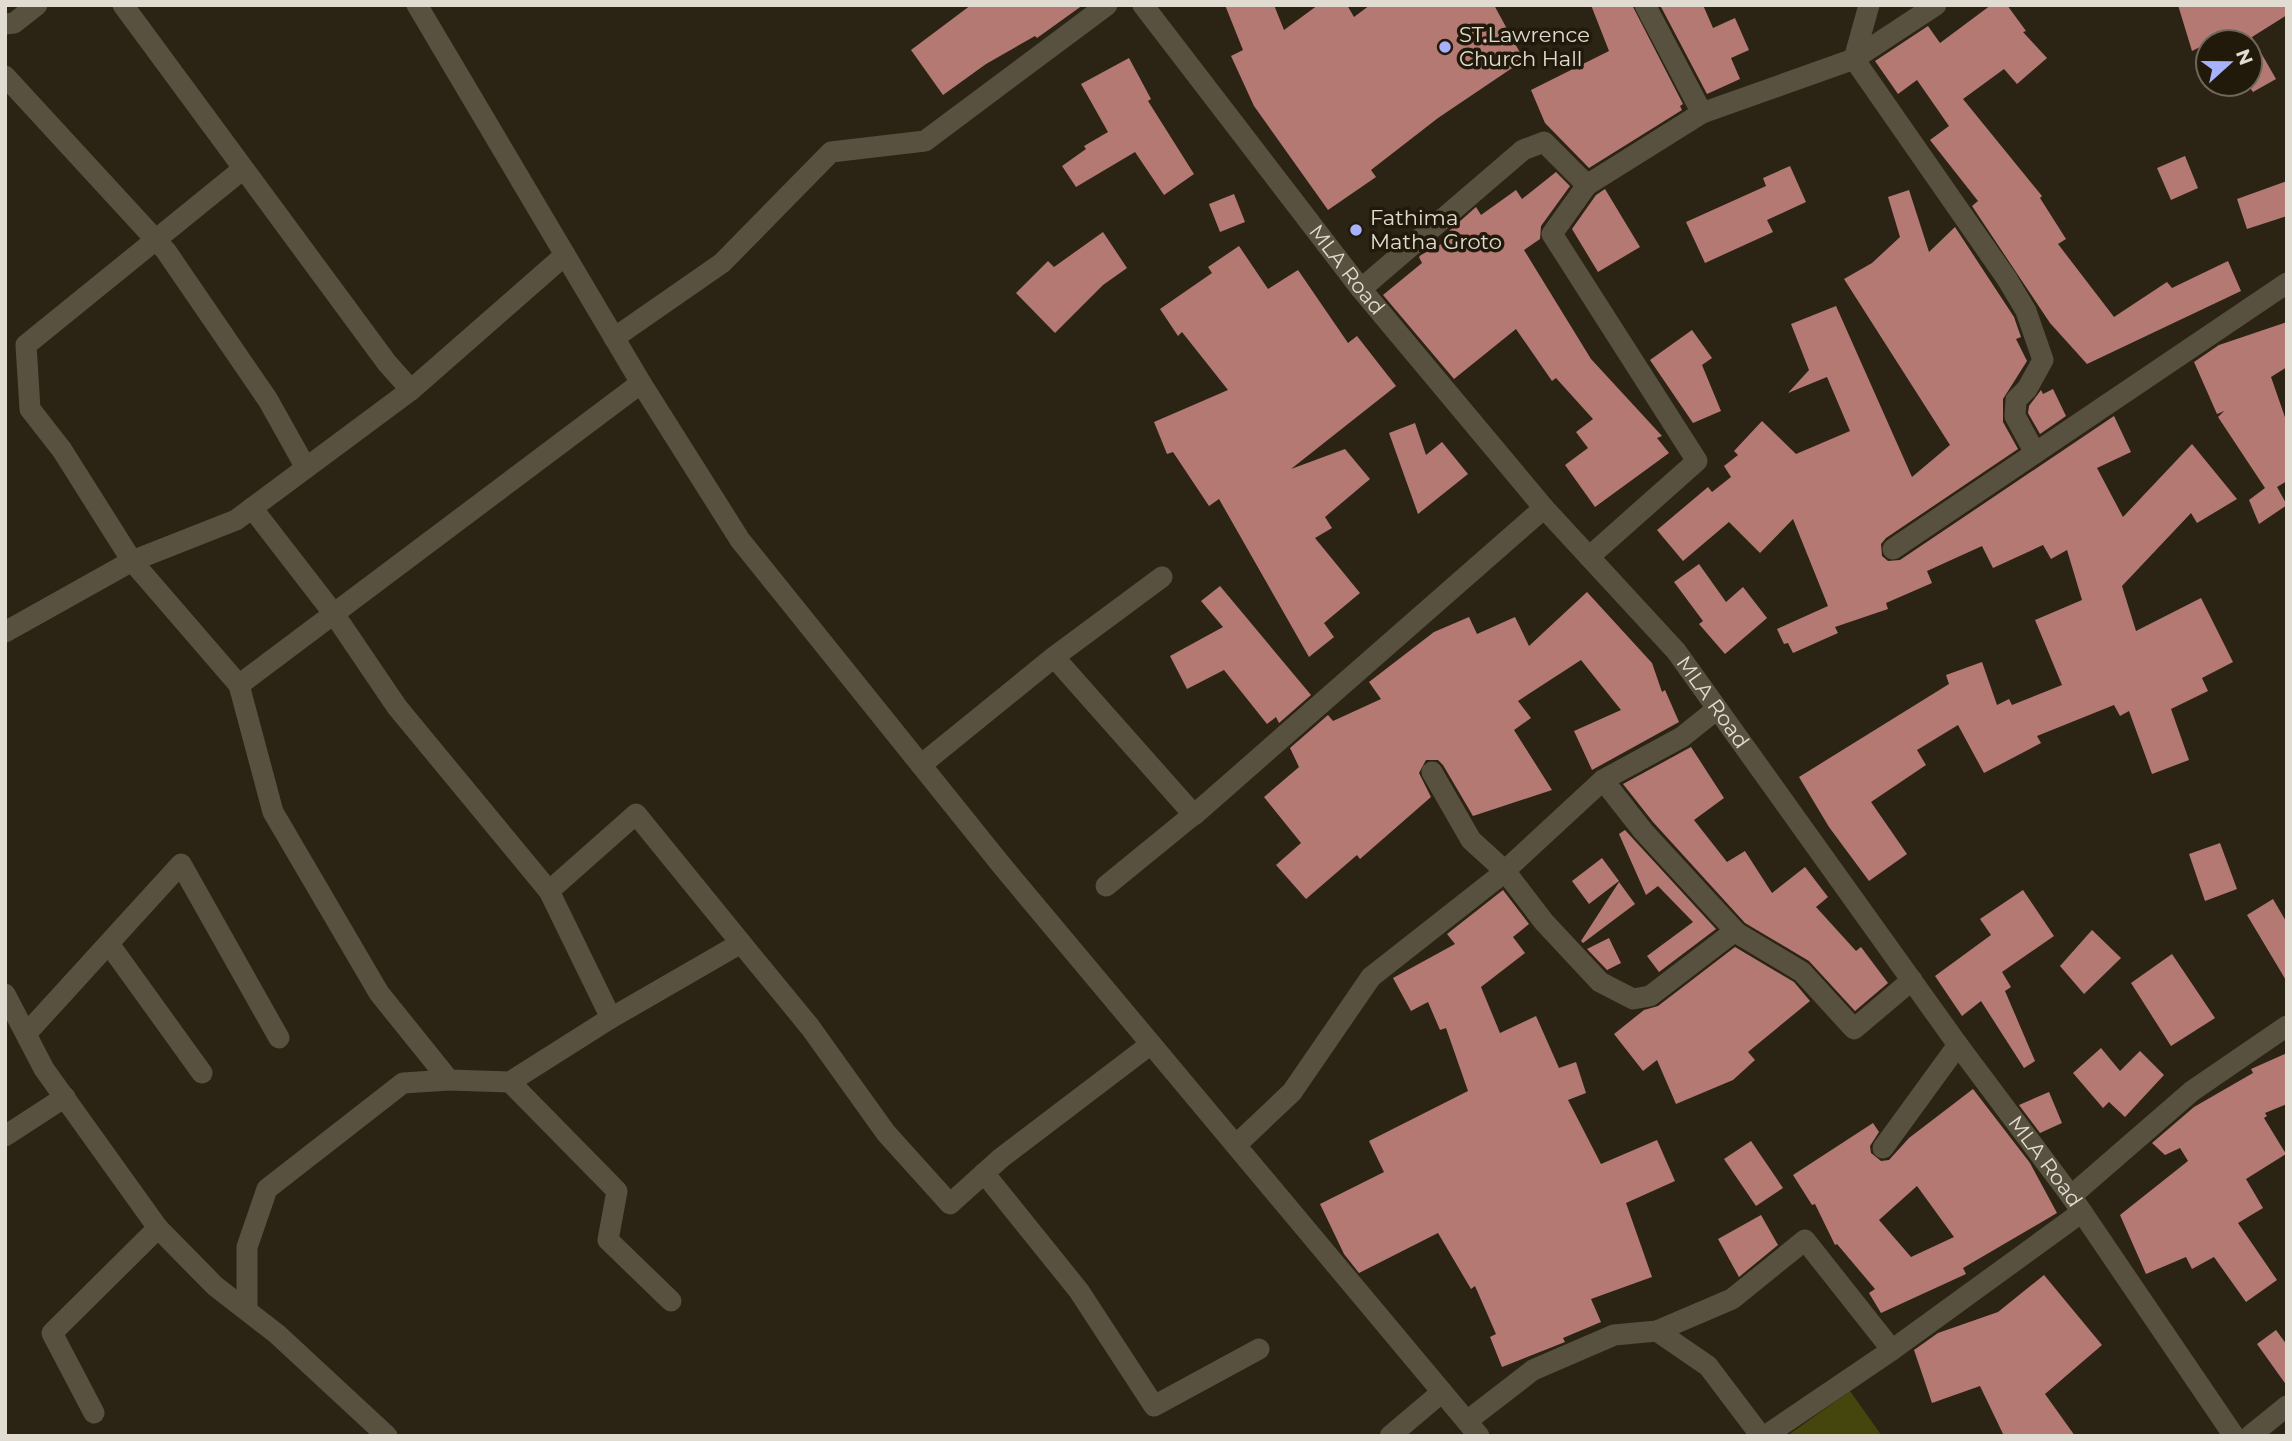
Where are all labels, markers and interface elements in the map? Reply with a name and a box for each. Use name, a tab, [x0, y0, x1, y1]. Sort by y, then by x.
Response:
place label: ST.Lawrence Church Hall	[1459, 22, 1590, 71]
north arrow	[2194, 28, 2264, 98]
marker: ST.Lawrence Church Hall	[1437, 39, 1453, 55]
text: N	[2231, 46, 2258, 68]
place label: Fathima Matha Groto	[1370, 205, 1502, 254]
street label: MLA Road	[1304, 219, 1390, 320]
marker: Fathima Matha Groto	[1348, 222, 1364, 238]
street label: MLA Road	[1671, 651, 1755, 753]
street label: MLA Road	[2003, 1110, 2088, 1212]

